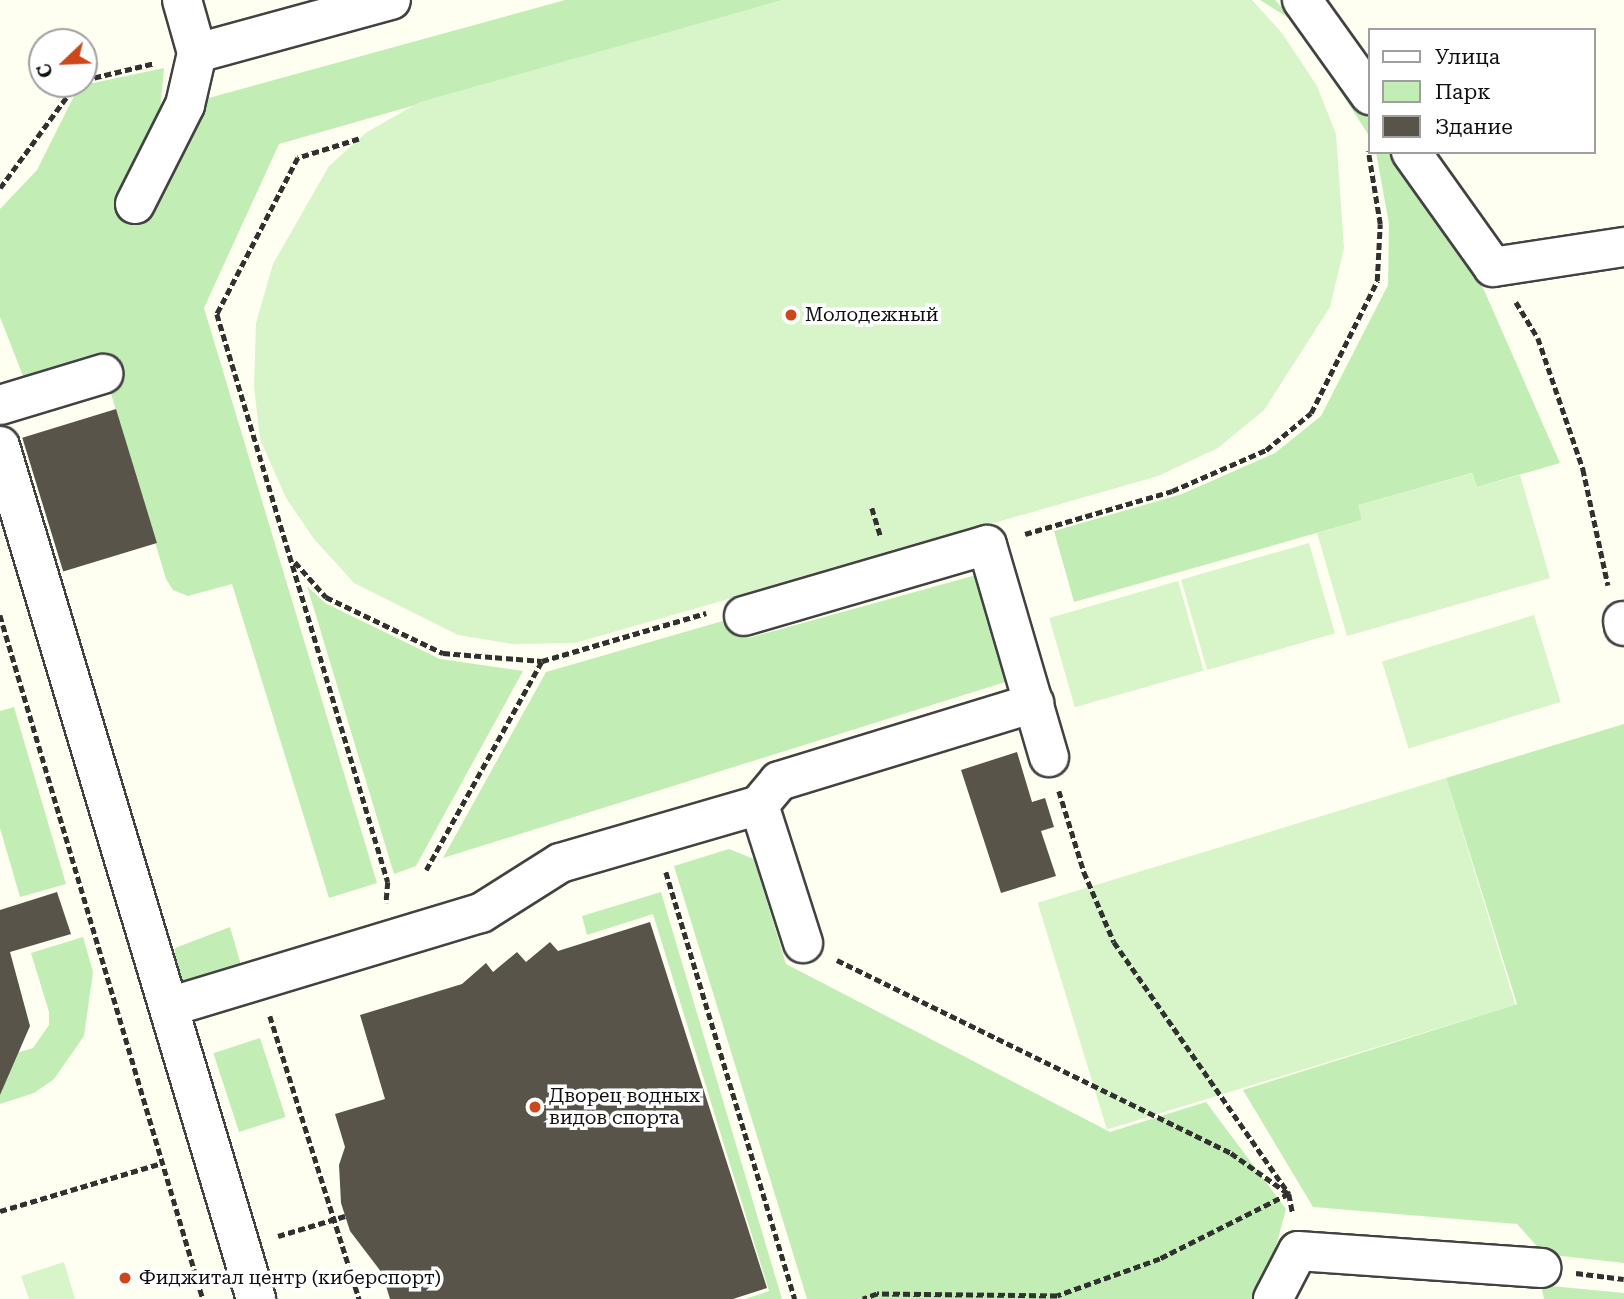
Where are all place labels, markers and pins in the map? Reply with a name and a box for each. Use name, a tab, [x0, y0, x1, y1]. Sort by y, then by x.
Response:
place label: Молодежный	[805, 304, 938, 326]
marker: Молодежный	[783, 307, 799, 323]
place label: Дворец водных видов спорта	[549, 1085, 700, 1129]
marker: Дворец водных видов спорта	[527, 1099, 543, 1115]
place label: Фиджитал центр (киберспорт)	[139, 1267, 441, 1289]
marker: Фиджитал центр (киберспорт)	[117, 1270, 133, 1286]

